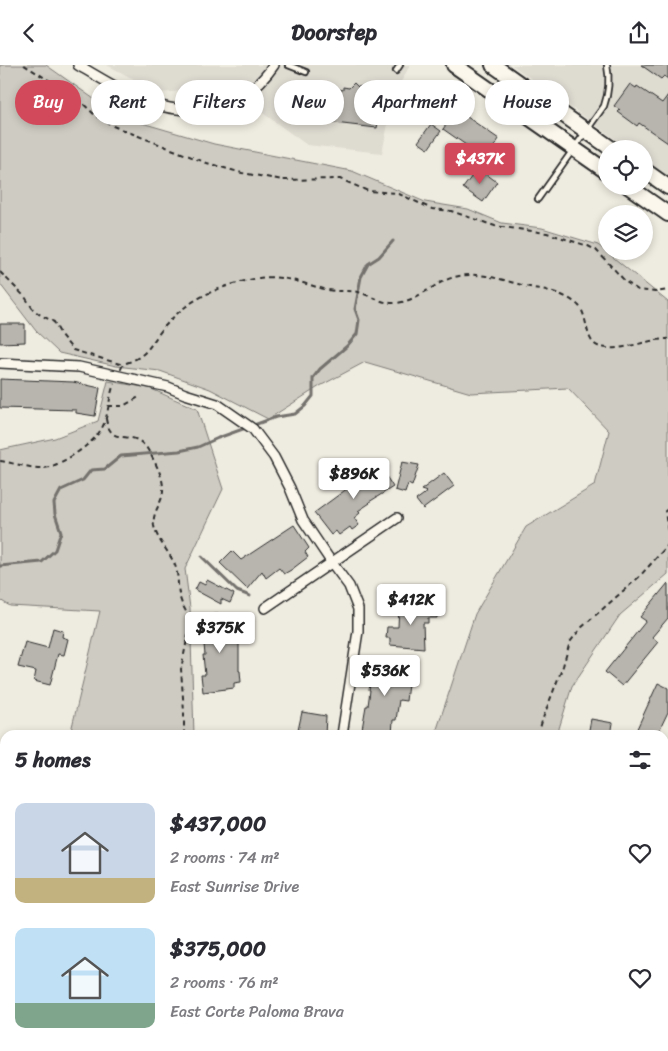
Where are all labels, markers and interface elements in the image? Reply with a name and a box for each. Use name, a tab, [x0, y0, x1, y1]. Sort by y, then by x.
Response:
text: Doorstep	[291, 13, 377, 52]
icon: back	[15, 19, 43, 47]
icon: share	[625, 19, 653, 47]
chip: Buy	[15, 80, 81, 125]
chip: Rent	[91, 80, 165, 125]
chip: Filters	[175, 80, 264, 125]
chip: New	[274, 80, 344, 125]
chip: Apartment	[354, 80, 475, 125]
chip: House	[485, 80, 569, 125]
map controls	[598, 140, 653, 260]
button: locate	[598, 140, 653, 195]
pin: $437K	[445, 143, 515, 185]
text: $437K	[456, 144, 504, 173]
button: layers	[598, 205, 653, 260]
pin: $896K	[319, 457, 389, 500]
text: $896K	[329, 459, 379, 488]
pin: $412K	[376, 583, 446, 626]
text: $412K	[388, 585, 434, 614]
pin: $375K	[185, 611, 255, 654]
text: $375K	[196, 613, 244, 642]
pin: $536K	[350, 655, 420, 697]
text: $536K	[361, 656, 409, 685]
text: 5 homes	[15, 741, 91, 779]
icon: filters	[626, 746, 654, 774]
text: $437,000	[170, 805, 266, 843]
icon: home	[55, 823, 115, 883]
icon: heart	[626, 839, 654, 867]
text: 2 rooms · 74 m²	[170, 843, 280, 872]
text: East Sunrise Drive	[170, 872, 299, 901]
text: $375,000	[170, 930, 266, 968]
icon: home	[55, 948, 115, 1008]
icon: heart	[626, 964, 654, 992]
text: 2 rooms · 76 m²	[170, 968, 279, 997]
text: East Corte Paloma Brava	[170, 997, 344, 1026]

